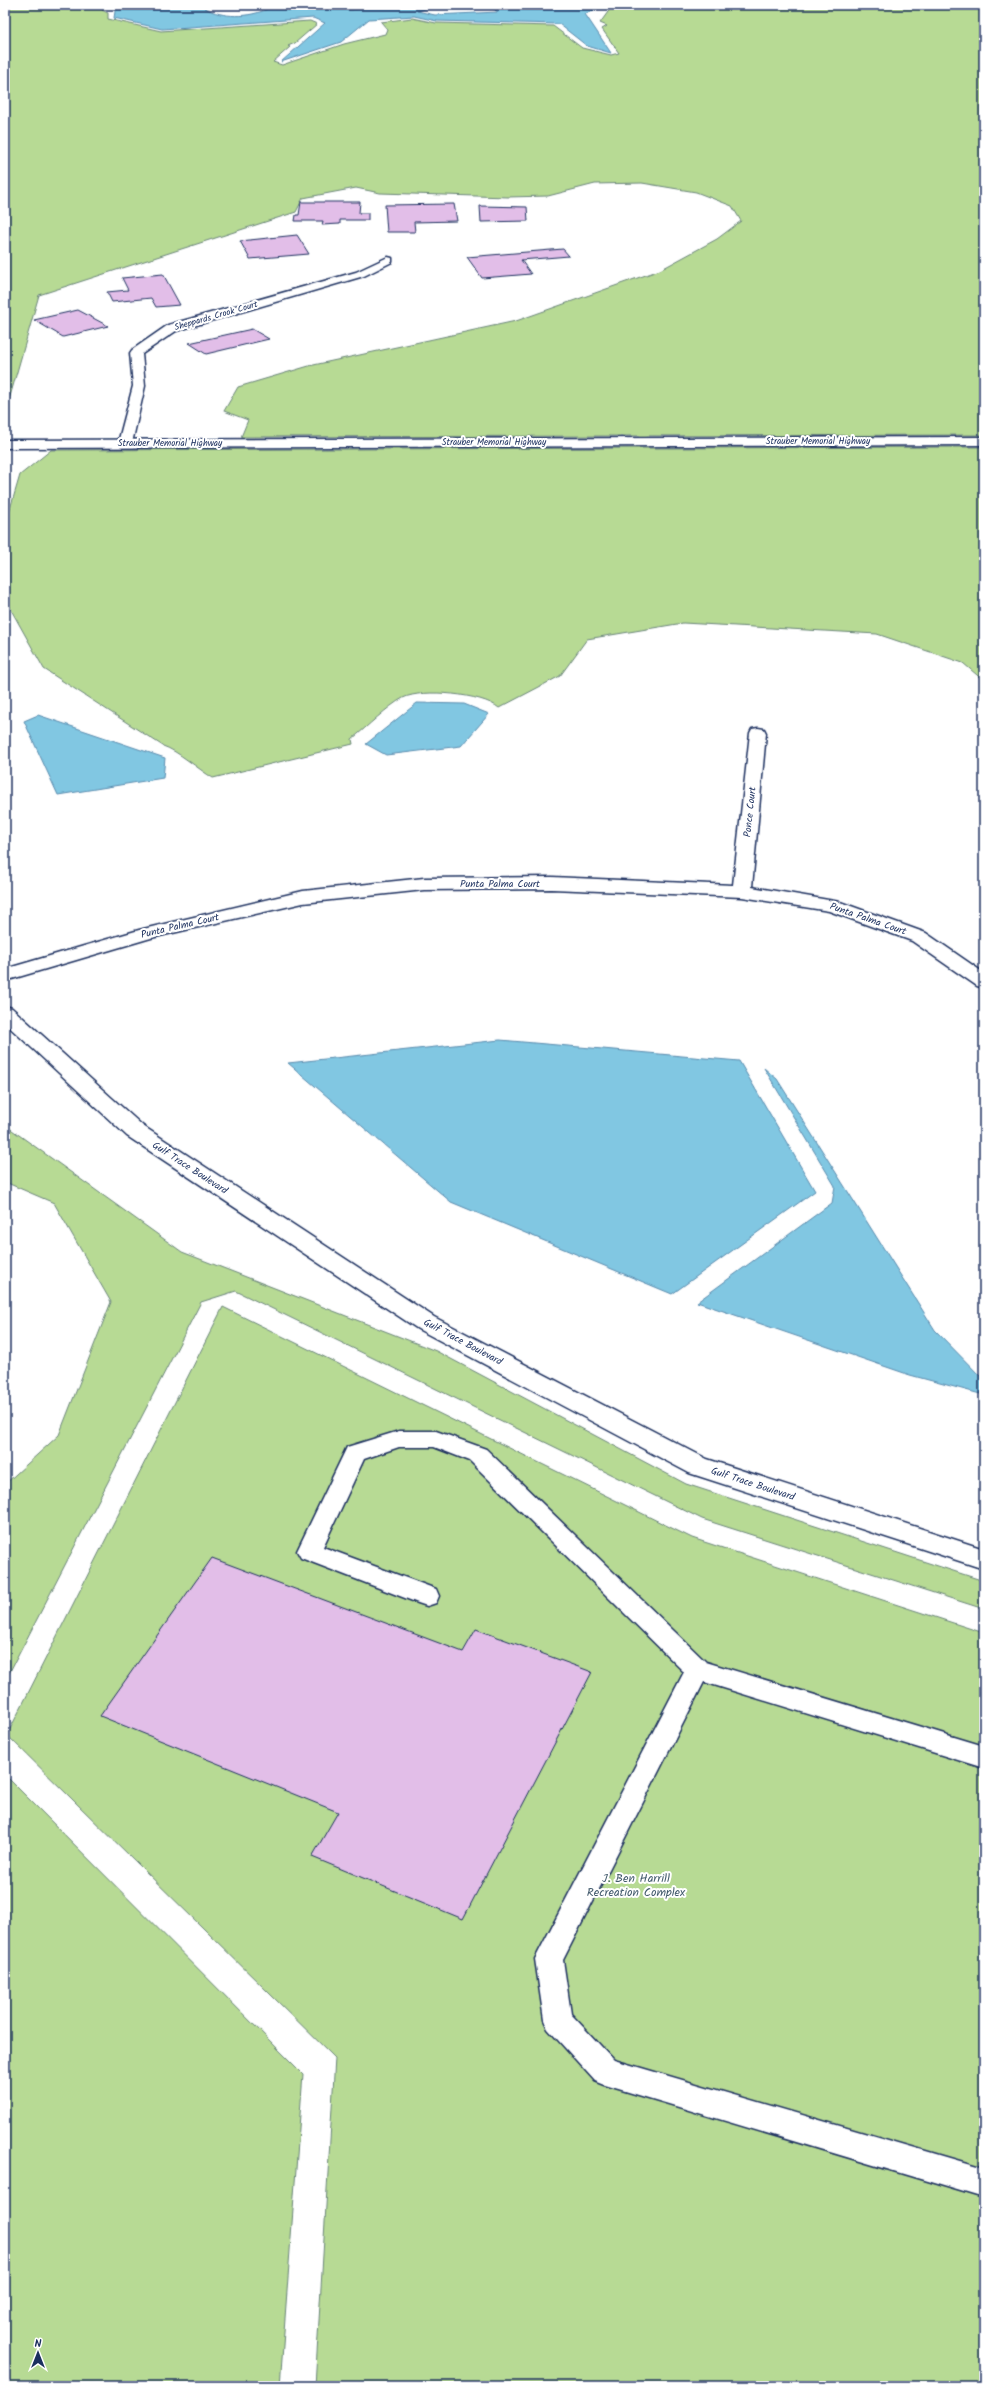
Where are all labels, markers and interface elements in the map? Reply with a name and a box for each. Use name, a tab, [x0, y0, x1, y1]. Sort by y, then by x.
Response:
street label: Sheppards Crook Court	[173, 297, 260, 335]
street label: Strauber Memorial Highway	[766, 434, 871, 449]
street label: Strauber Memorial Highway	[442, 435, 547, 450]
street label: Strauber Memorial Highway	[118, 436, 223, 451]
street label: Ponce Court	[739, 786, 761, 838]
street label: Punta Palma Court	[460, 876, 540, 892]
street label: Punta Palma Court	[828, 898, 908, 940]
street label: Punta Palma Court	[139, 909, 221, 943]
street label: Gulf Trace Boulevard	[149, 1138, 232, 1199]
street label: Gulf Trace Boulevard	[421, 1314, 506, 1370]
street label: Gulf Trace Boulevard	[709, 1463, 798, 1505]
park label: J. Ben Harrill Recreation Complex	[587, 1869, 686, 1902]
north arrow	[18, 2333, 58, 2373]
text: N	[35, 2335, 42, 2353]

